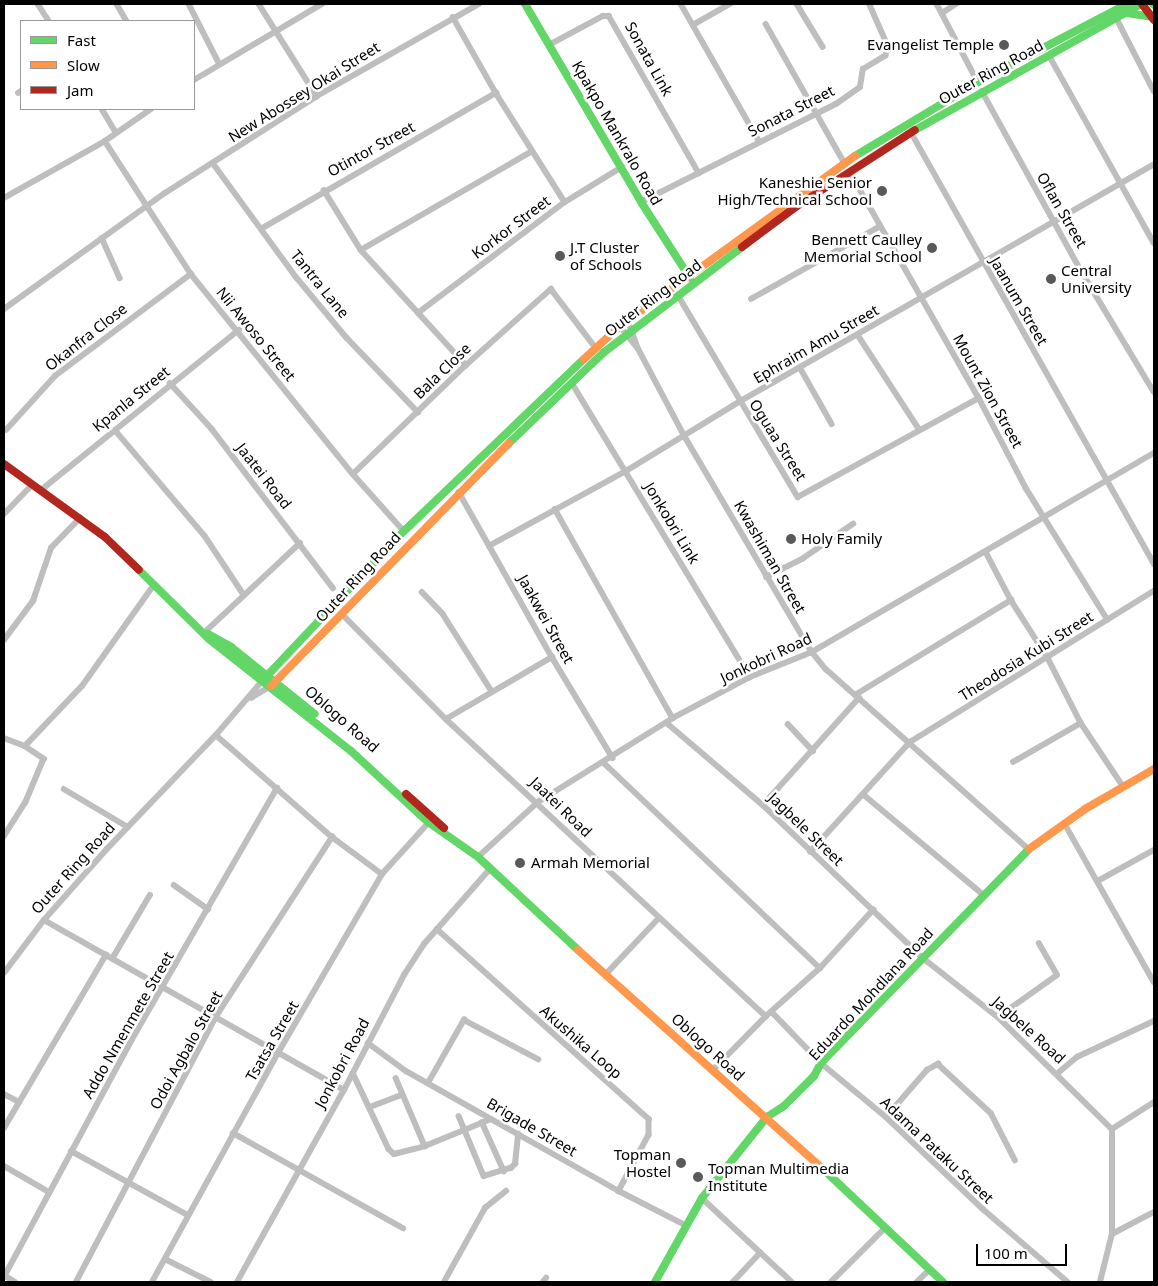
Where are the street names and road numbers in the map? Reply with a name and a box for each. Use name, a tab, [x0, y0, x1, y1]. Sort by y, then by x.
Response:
street label: Sonata Link	[621, 19, 677, 99]
street label: Outer Ring Road	[936, 36, 1046, 108]
street label: New Abossey Okai Street	[225, 38, 383, 146]
street label: Kpakpo Mankralo Road	[568, 58, 666, 208]
street label: Sonata Street	[745, 82, 837, 140]
street label: Otintor Street	[324, 118, 418, 180]
street label: Oflan Street	[1033, 169, 1091, 251]
street label: Korkor Street	[468, 192, 554, 262]
street label: Tantra Lane	[287, 246, 353, 322]
street label: Jaanum Street	[986, 254, 1052, 348]
street label: Outer Ring Road	[601, 256, 705, 340]
street label: Nii Awoso Street	[213, 283, 299, 385]
street label: Okanfra Close	[42, 299, 130, 375]
street label: Ephraim Amu Street	[750, 301, 882, 387]
street label: Mount Zion Street	[949, 331, 1027, 451]
street label: Bala Close	[410, 339, 474, 403]
street label: Kpanla Street	[89, 362, 173, 436]
street label: Oguaa Street	[746, 396, 810, 484]
street label: Jaatei Road	[233, 439, 295, 513]
street label: Jonkobri Link	[641, 479, 703, 567]
street label: Kwashiman Street	[730, 497, 810, 617]
street label: Outer Ring Road	[312, 528, 404, 626]
street label: Jaakwei Street	[514, 571, 578, 667]
street label: Theodosia Kubi Street	[956, 607, 1096, 705]
street label: Jonkobri Road	[717, 629, 815, 687]
street label: Oblogo Road	[301, 682, 383, 756]
street label: Jaatei Road	[526, 773, 596, 841]
street label: Jagbele Street	[765, 789, 847, 869]
street label: Outer Ring Road	[27, 819, 119, 917]
street label: Eduardo Mohdlana Road	[805, 924, 937, 1064]
street label: Addo Nmenmete Street	[79, 948, 177, 1102]
street label: Odoi Agbalo Street	[146, 987, 226, 1113]
street label: Jagbele Road	[989, 993, 1069, 1067]
street label: Tsatsa Street	[242, 998, 302, 1084]
street label: Akushika Loop	[536, 1002, 626, 1082]
street label: Oblogo Road	[668, 1009, 748, 1085]
street label: Jonkobri Road	[311, 1015, 373, 1111]
street label: Adama Pataku Street	[877, 1093, 997, 1207]
street label: Brigade Street	[484, 1094, 580, 1160]

